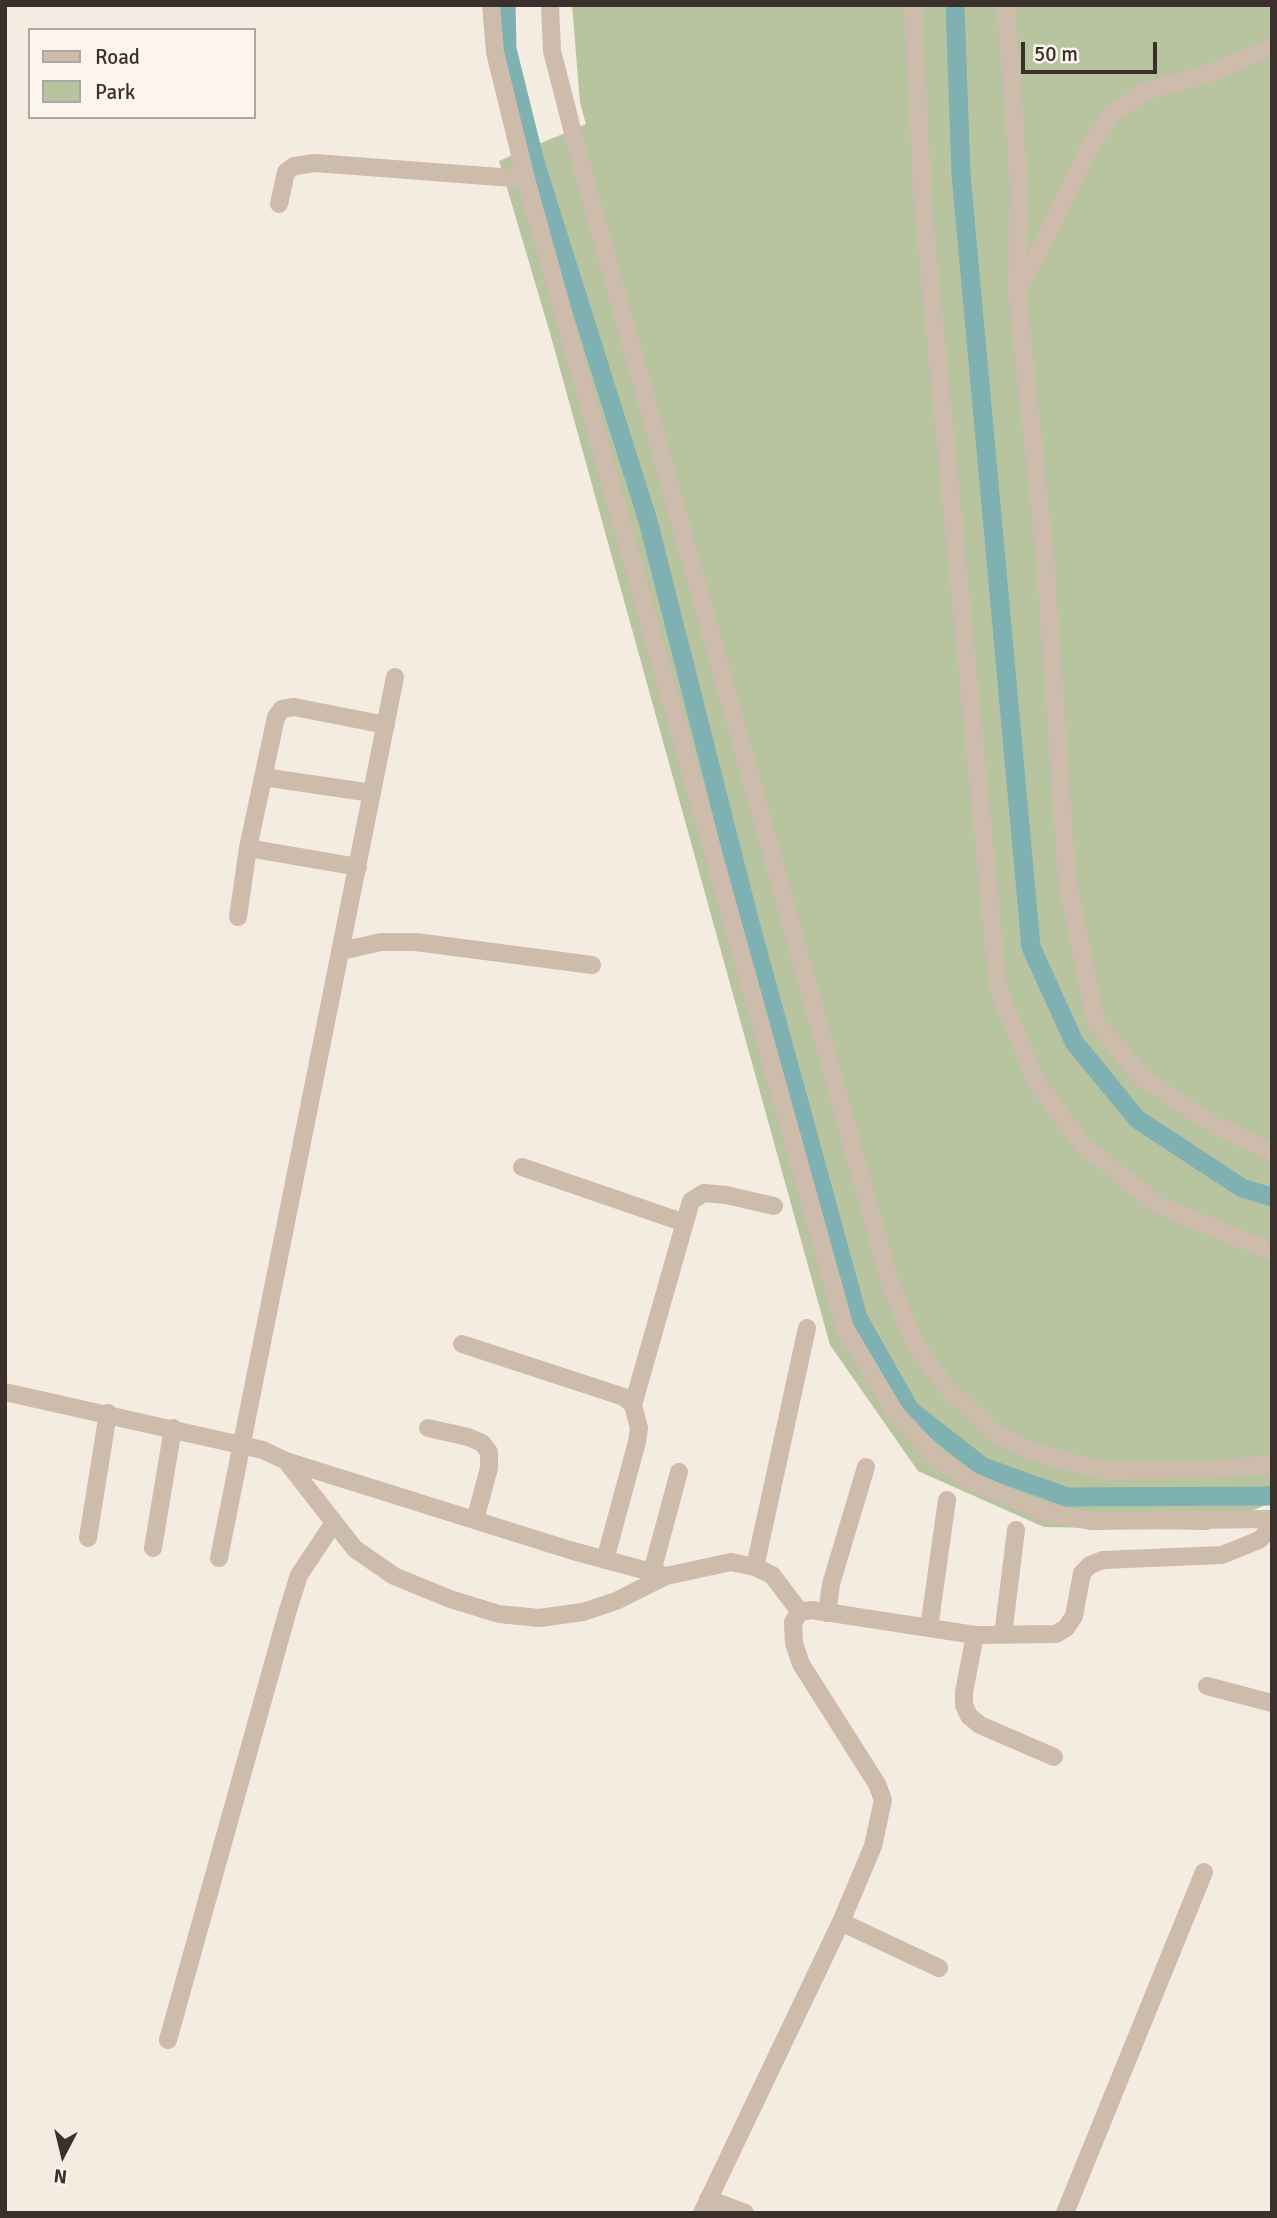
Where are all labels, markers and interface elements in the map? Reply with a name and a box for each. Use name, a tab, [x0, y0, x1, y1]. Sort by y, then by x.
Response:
legend	[28, 28, 256, 119]
scale bar	[1025, 28, 1162, 72]
text: 50 m	[1034, 41, 1078, 67]
text: Road	[95, 44, 140, 70]
text: Park	[95, 79, 135, 105]
north arrow	[28, 2120, 98, 2190]
text: N	[52, 2163, 68, 2189]

